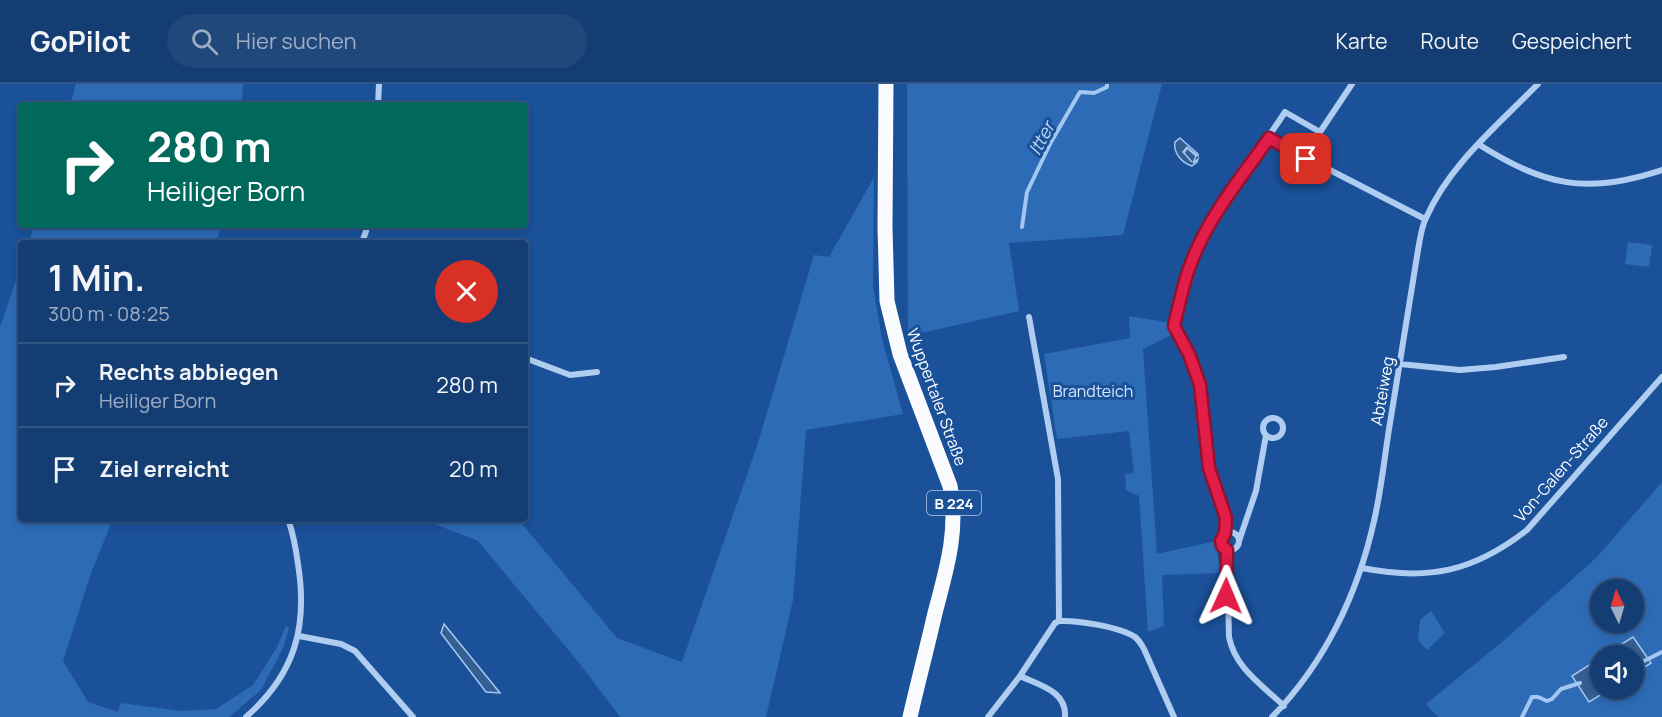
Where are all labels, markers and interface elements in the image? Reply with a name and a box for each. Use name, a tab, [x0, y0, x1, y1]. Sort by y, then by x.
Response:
search box	[167, 14, 587, 68]
text: GoPilot	[30, 22, 131, 60]
icon: search	[188, 25, 221, 58]
text: Hier suchen	[236, 26, 357, 56]
text: Karte	[1336, 27, 1388, 55]
text: Route	[1421, 27, 1479, 55]
text: Gespeichert	[1512, 27, 1632, 55]
water label: Itter	[1022, 115, 1061, 159]
text: 280 m	[147, 117, 272, 175]
icon: right	[48, 126, 126, 204]
pin	[1280, 133, 1331, 184]
icon: arrive	[1289, 142, 1322, 175]
text: Heiliger Born	[147, 172, 305, 209]
text: 1 Min.	[48, 253, 145, 302]
button: close	[435, 260, 498, 323]
text: 300 m · 08:25	[48, 300, 170, 327]
street label: Wuppertaler Straße	[902, 325, 972, 469]
street label: Abteiweg	[1365, 355, 1399, 427]
text: Rechts abbiegen	[99, 357, 278, 387]
icon: right	[48, 369, 81, 402]
text: 280 m	[436, 370, 498, 400]
park label: Brandteich	[1053, 380, 1133, 402]
text: Heiliger Born	[99, 387, 216, 414]
street label: Von-Galen-Straße	[1509, 412, 1613, 526]
icon: arrive	[48, 453, 81, 486]
text: Ziel erreicht	[99, 454, 230, 484]
text: 20 m	[449, 454, 498, 484]
road number: B 224	[927, 491, 981, 515]
position arrow	[1194, 564, 1258, 628]
north arrow	[1590, 579, 1644, 633]
map controls	[1590, 579, 1644, 699]
button: sound	[1590, 645, 1644, 699]

